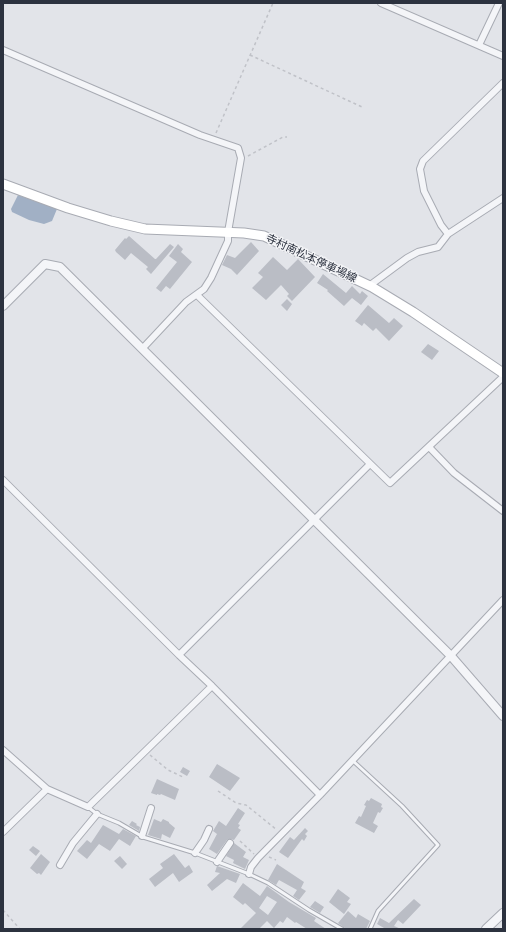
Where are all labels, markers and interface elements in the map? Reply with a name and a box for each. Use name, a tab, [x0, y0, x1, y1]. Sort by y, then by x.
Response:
street label: 寺村南松本停車場線	[263, 232, 359, 286]

